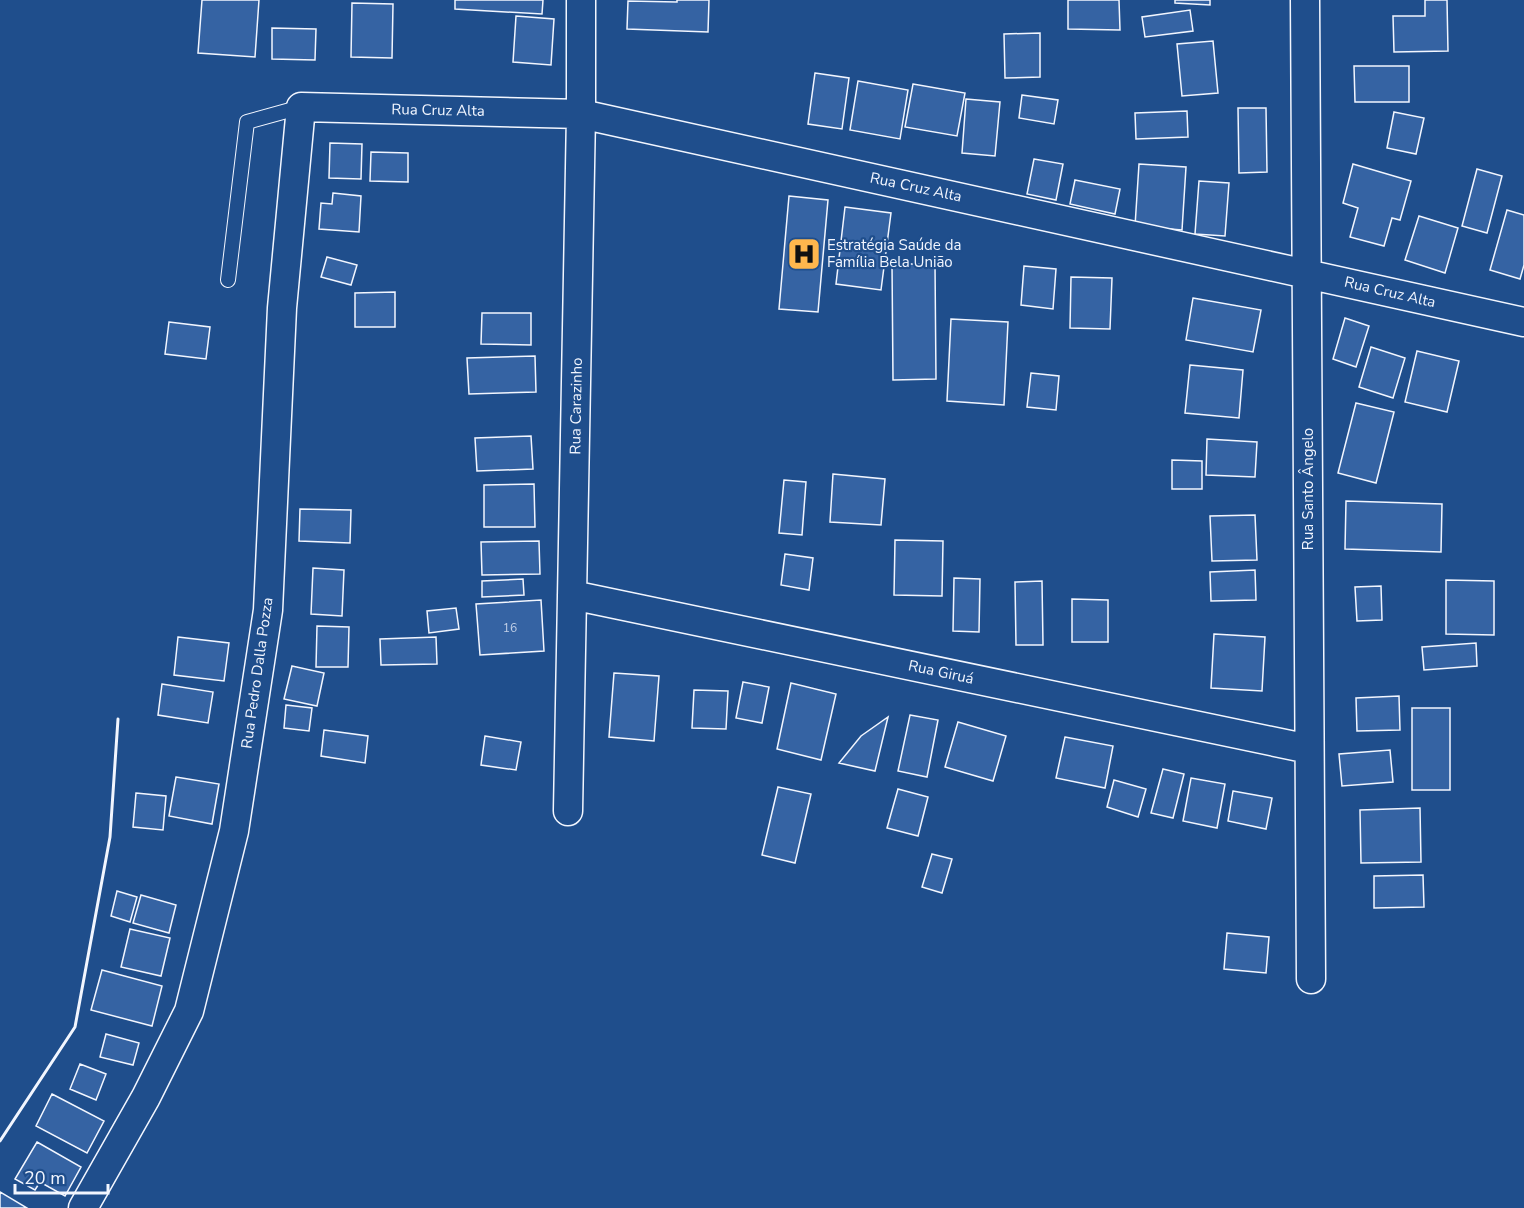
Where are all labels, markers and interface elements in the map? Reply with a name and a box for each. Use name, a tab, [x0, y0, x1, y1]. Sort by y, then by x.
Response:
street label: Rua Cruz Alta	[391, 99, 485, 121]
street label: Rua Cruz Alta	[868, 168, 964, 206]
place label: Estratégia Saúde da Família Bela União	[827, 235, 961, 272]
hospital icon: Estratégia Saúde da Família Bela União	[786, 236, 822, 272]
street label: Rua Cruz Alta	[1342, 272, 1438, 312]
street label: Rua Carazinho	[565, 357, 587, 455]
street label: Rua Santo Ângelo	[1298, 428, 1318, 550]
street label: Rua Pedro Dalla Pozza	[236, 596, 278, 750]
house number: 16	[503, 620, 517, 636]
street label: Rua Giruá	[906, 655, 976, 689]
scale bar	[15, 1157, 108, 1195]
text: 20 m	[24, 1166, 66, 1190]

